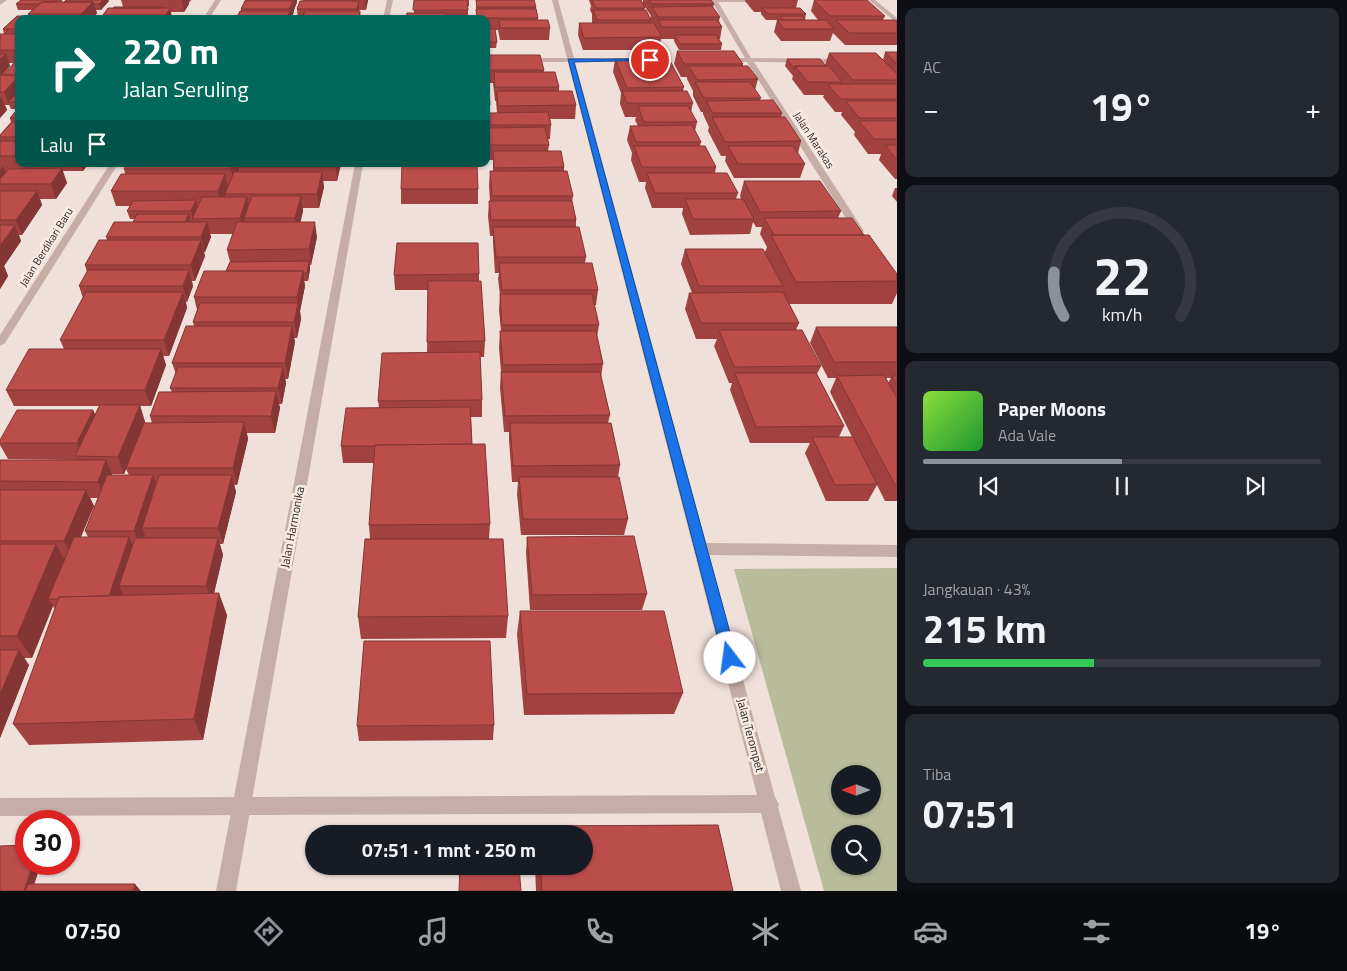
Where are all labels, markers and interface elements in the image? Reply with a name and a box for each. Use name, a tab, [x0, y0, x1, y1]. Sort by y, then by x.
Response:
text: 220 m	[123, 24, 219, 78]
icon: right	[40, 35, 105, 100]
pin	[629, 39, 671, 81]
icon: arrive	[636, 46, 664, 74]
text: AC	[923, 55, 941, 79]
text: Jalan Seruling	[123, 72, 249, 106]
text: 19°	[1090, 78, 1154, 136]
text: −	[923, 87, 939, 130]
text: +	[1305, 87, 1321, 130]
street label: Jalan Marakas	[790, 108, 838, 172]
text: Lalu	[40, 130, 73, 159]
icon: arrive	[83, 130, 111, 158]
street label: Jalan Berdikari Baru	[15, 204, 77, 290]
text: 22	[1093, 236, 1151, 315]
text: km/h	[1102, 301, 1142, 328]
text: Paper Moons	[998, 394, 1106, 423]
text: Ada Vale	[998, 423, 1056, 447]
icon: previous	[975, 472, 1003, 500]
icon: pause	[1108, 472, 1136, 500]
icon: next	[1241, 472, 1269, 500]
street label: Jalan Harmonika	[275, 485, 309, 569]
text: Jangkauan · 43%	[923, 577, 1031, 601]
text: 215 km	[923, 600, 1047, 658]
position arrow	[703, 631, 755, 683]
street label: Jalan Terompet	[732, 696, 770, 775]
text: Tiba	[923, 762, 951, 786]
north arrow	[831, 765, 881, 815]
map controls	[831, 765, 881, 875]
text: 07:51	[923, 785, 1018, 843]
speed limit sign: 30	[15, 810, 80, 875]
button: search	[831, 825, 881, 875]
text: 07:51 · 1 mnt · 250 m	[362, 835, 536, 864]
text: 07:50	[65, 914, 120, 948]
icon: directions	[251, 914, 286, 949]
icon: music	[416, 914, 451, 949]
icon: phone	[582, 914, 617, 949]
icon: climate	[748, 914, 783, 949]
icon: car	[913, 914, 948, 949]
icon: filters	[1079, 914, 1114, 949]
text: 19°	[1245, 914, 1282, 948]

